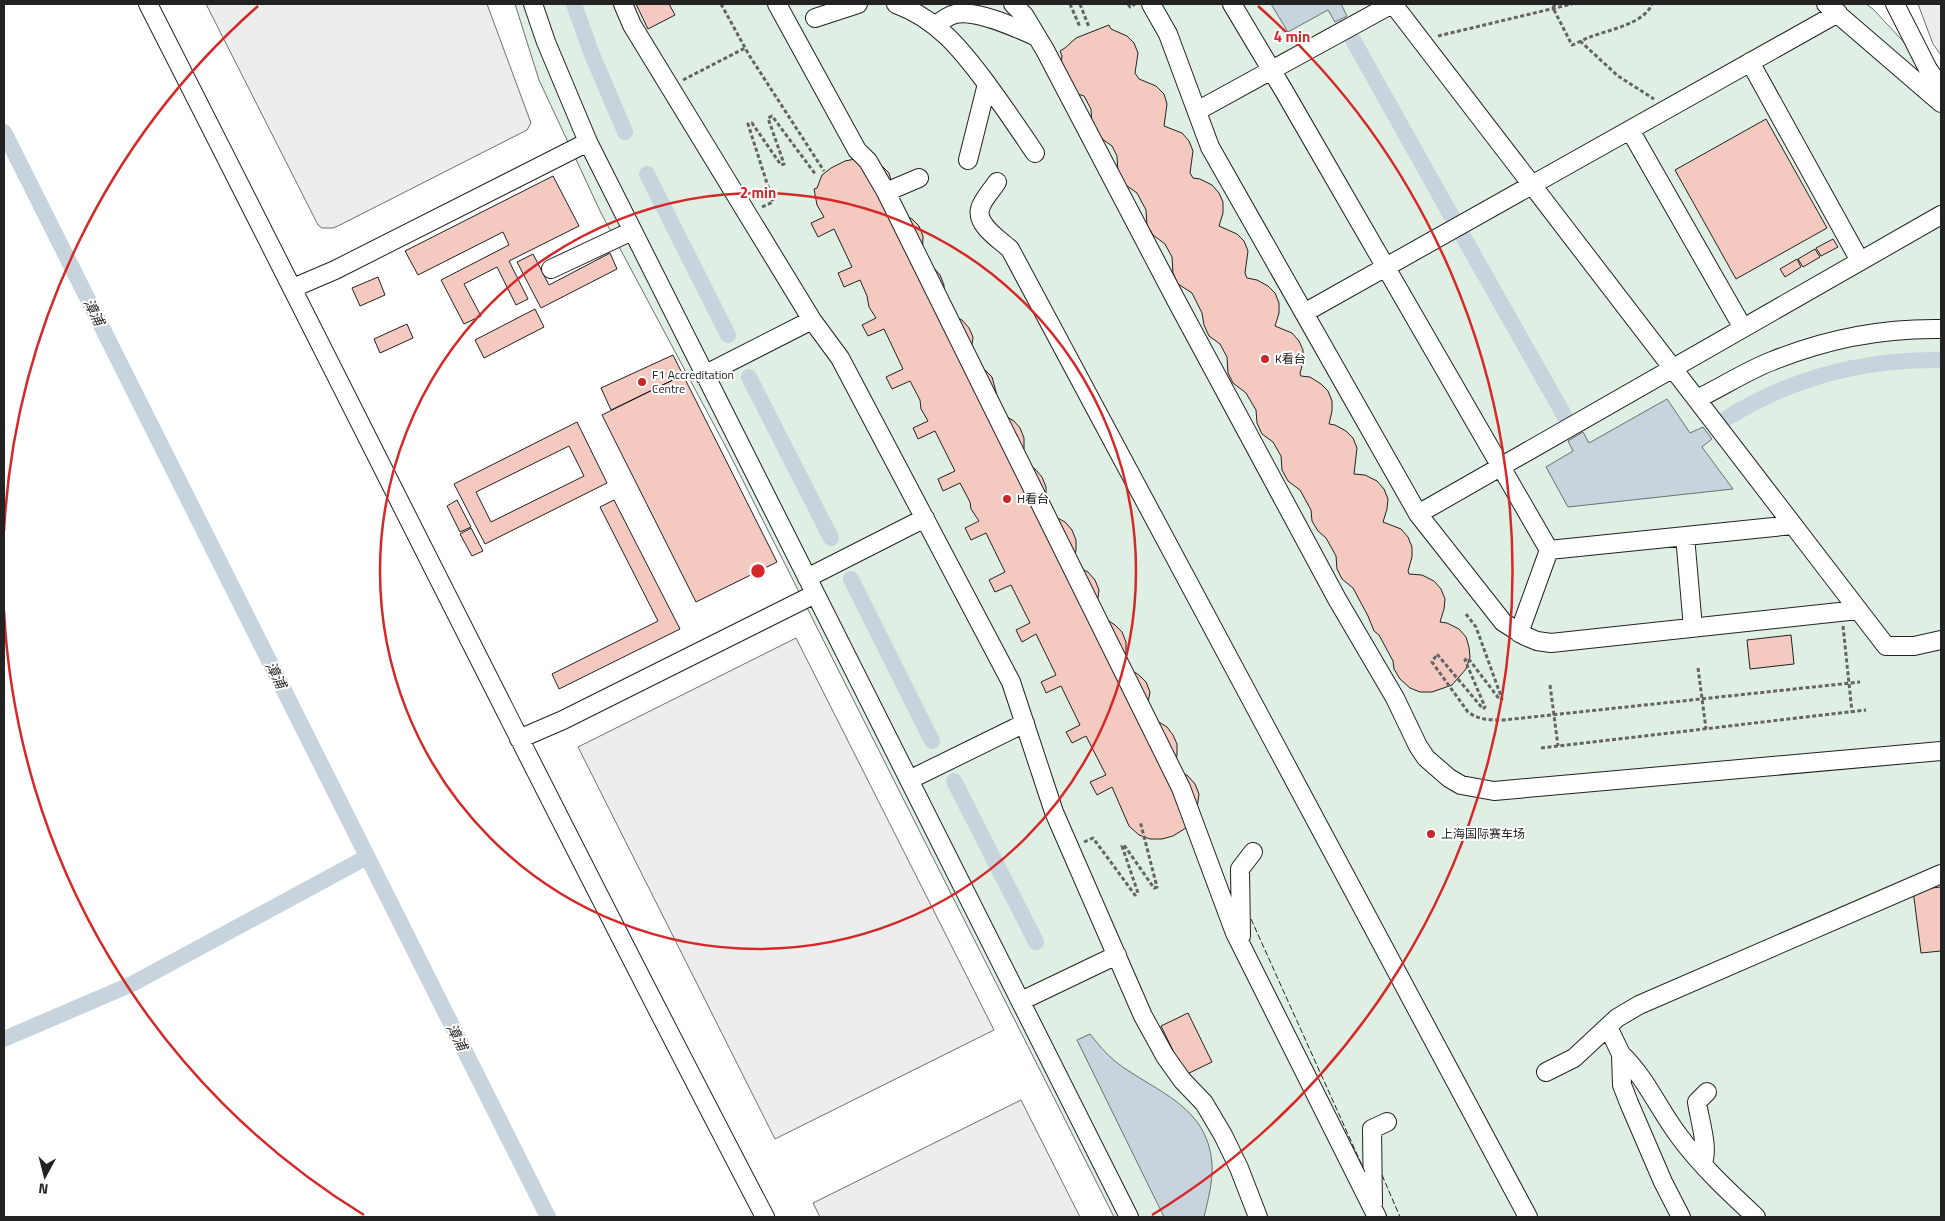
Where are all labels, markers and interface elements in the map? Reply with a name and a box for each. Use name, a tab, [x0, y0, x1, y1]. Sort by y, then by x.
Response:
text: 4 min	[1274, 25, 1310, 48]
text: 2 min	[740, 181, 776, 204]
water label: 漳浦	[79, 295, 111, 331]
place label: K看台	[1275, 349, 1306, 368]
marker: K看台	[1259, 353, 1271, 365]
place label: F1 Accreditation Centre	[652, 365, 734, 398]
marker: F1 Accreditation Centre	[636, 376, 648, 388]
place label: H看台	[1017, 489, 1049, 508]
marker: H看台	[1001, 493, 1013, 505]
centre of rings	[749, 562, 767, 580]
water label: 漳浦	[261, 658, 293, 694]
place label: 上海国际赛车场	[1441, 824, 1525, 843]
marker: 上海国际赛车场	[1425, 828, 1437, 840]
water label: 漳浦	[442, 1020, 474, 1056]
north arrow	[20, 1151, 70, 1201]
text: N	[37, 1178, 49, 1200]

